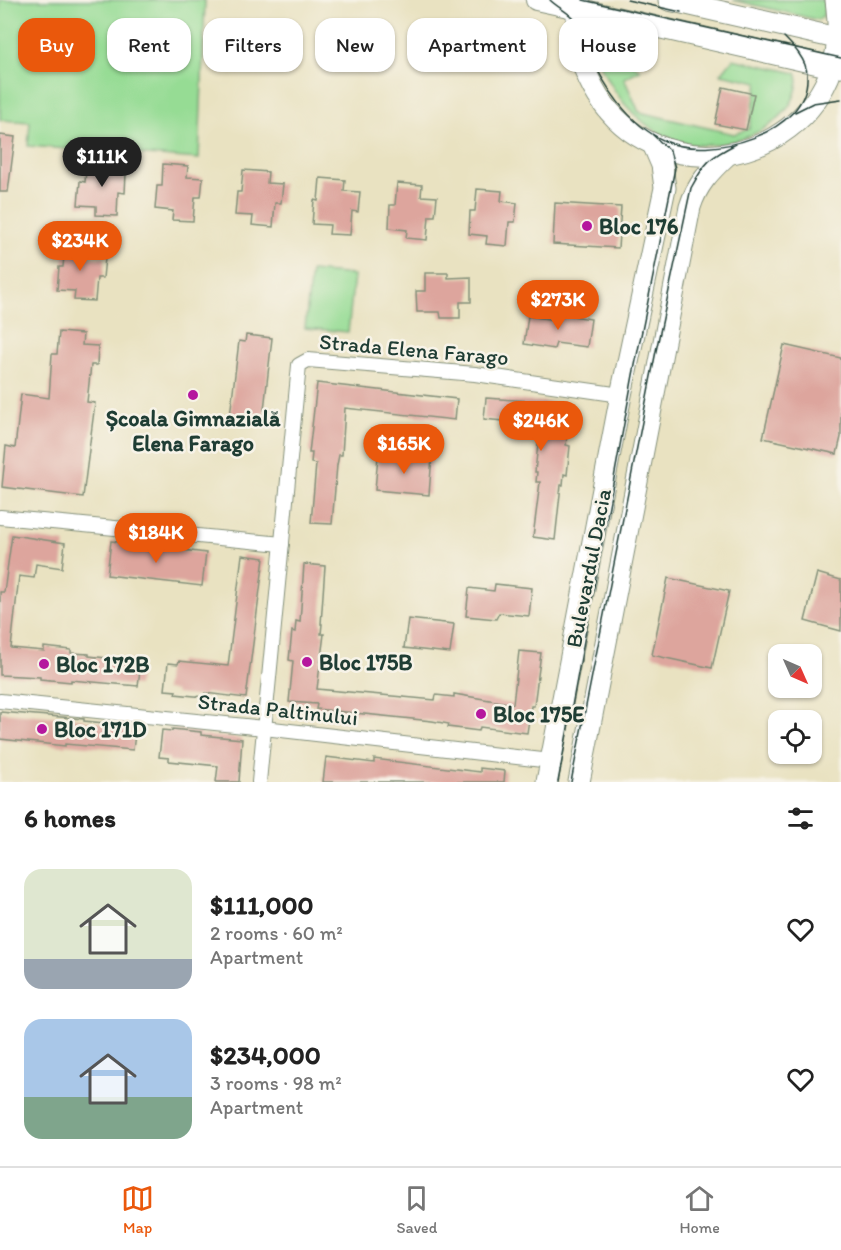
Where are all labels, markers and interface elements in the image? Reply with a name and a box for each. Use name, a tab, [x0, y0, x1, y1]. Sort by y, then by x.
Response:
chip: Buy	[18, 18, 95, 72]
chip: Rent	[107, 18, 191, 72]
chip: Filters	[203, 18, 303, 72]
chip: New	[315, 18, 395, 72]
chip: Apartment	[407, 18, 547, 72]
chip: House	[559, 18, 658, 72]
pin: $111K	[60, 137, 144, 188]
text: $111K	[77, 144, 127, 168]
place label: Bloc 176	[599, 213, 679, 240]
marker: Bloc 176	[580, 219, 594, 233]
pin: $234K	[38, 221, 122, 272]
text: $234K	[52, 228, 108, 252]
pin: $273K	[516, 280, 600, 331]
text: $273K	[531, 287, 585, 311]
street label: Strada Elena Farago	[318, 328, 510, 371]
marker: Școala Gimnazială Elena Farago	[186, 388, 200, 402]
pin: $246K	[499, 401, 583, 452]
place label: Școala Gimnazială Elena Farago	[106, 405, 281, 457]
text: $246K	[513, 408, 569, 432]
pin: $165K	[362, 424, 446, 475]
text: $165K	[377, 431, 431, 455]
street label: Bulevardul Dacia	[560, 486, 617, 650]
pin: $184K	[114, 513, 198, 564]
text: $184K	[128, 520, 184, 544]
north arrow	[768, 644, 822, 698]
map controls	[768, 644, 822, 764]
place label: Bloc 175B	[319, 649, 413, 676]
place label: Bloc 172B	[56, 651, 150, 678]
marker: Bloc 175B	[300, 655, 314, 669]
marker: Bloc 172B	[37, 657, 51, 671]
street label: Strada Paltinului	[197, 688, 359, 731]
place label: Bloc 175E	[493, 701, 584, 728]
marker: Bloc 175E	[474, 707, 488, 721]
button: locate	[768, 710, 822, 764]
place label: Bloc 171D	[54, 716, 147, 743]
marker: Bloc 171D	[35, 722, 49, 736]
text: 6 homes	[24, 802, 116, 834]
icon: filters	[784, 802, 817, 835]
text: $111,000	[210, 889, 314, 921]
icon: home	[72, 893, 144, 965]
icon: heart	[784, 913, 817, 946]
text: 2 rooms · 60 m²	[210, 921, 343, 945]
text: Apartment	[210, 945, 303, 969]
text: $234,000	[210, 1039, 321, 1071]
icon: home	[72, 1043, 144, 1115]
icon: heart	[784, 1063, 817, 1096]
text: 3 rooms · 98 m²	[210, 1071, 342, 1095]
text: Apartment	[210, 1095, 303, 1119]
tab: Map	[121, 1182, 154, 1237]
tab: Saved	[396, 1182, 437, 1237]
tab: Home	[680, 1182, 720, 1237]

